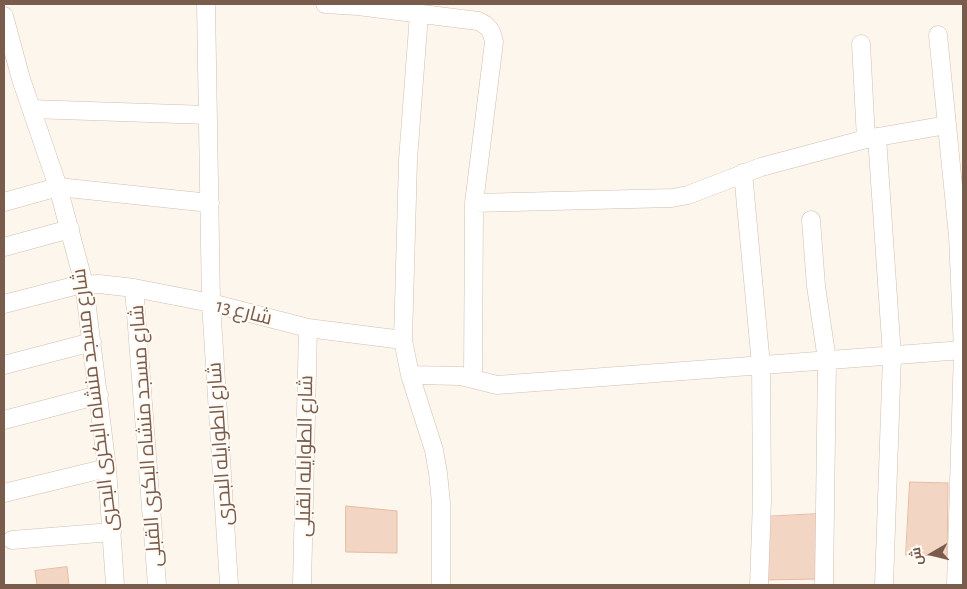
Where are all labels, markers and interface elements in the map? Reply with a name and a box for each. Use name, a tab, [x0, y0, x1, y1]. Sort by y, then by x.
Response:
street label: شارع مسجد منشاه البكرى البحرى	[67, 267, 123, 533]
street label: شارع 13	[213, 293, 275, 331]
street label: شارع مسجد منشاه البكرى القبلى	[125, 304, 167, 568]
street label: شارع الطوايله البحرى	[202, 361, 238, 527]
street label: شارع الطوايله القبلى	[292, 375, 318, 537]
north arrow	[907, 529, 957, 579]
text: ش	[909, 546, 925, 566]

